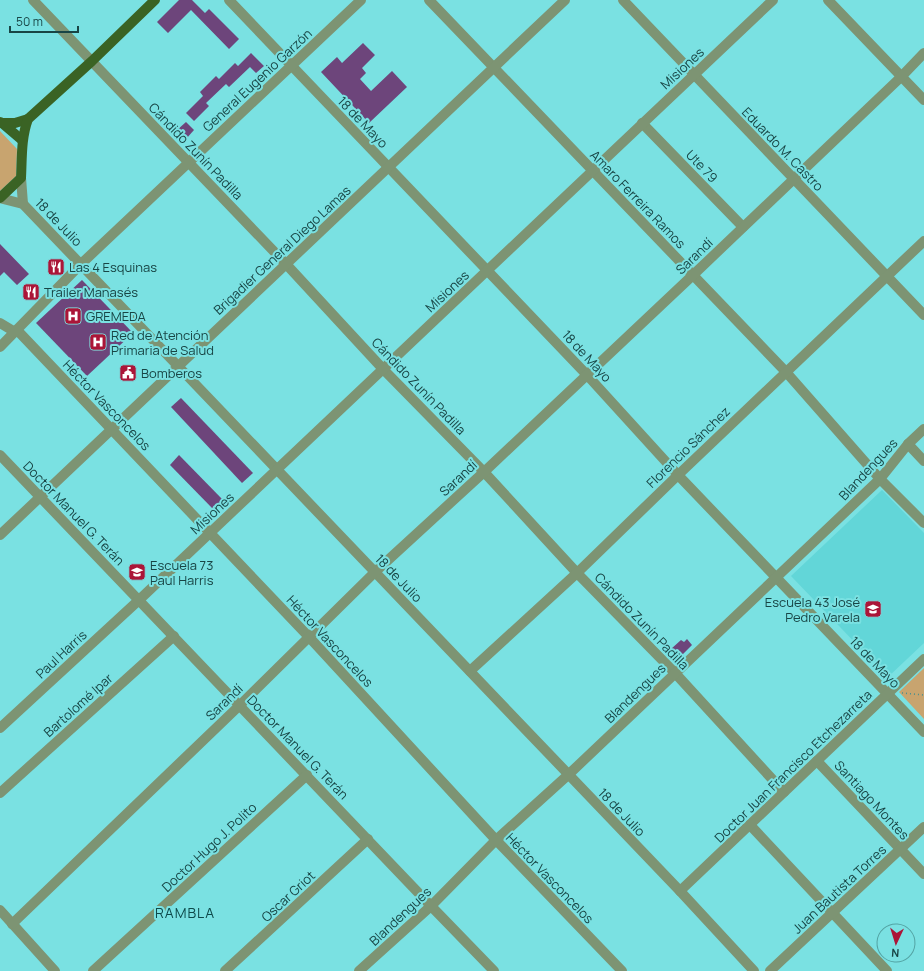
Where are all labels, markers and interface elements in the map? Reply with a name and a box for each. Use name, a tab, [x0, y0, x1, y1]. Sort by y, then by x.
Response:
scale bar	[10, 8, 78, 34]
text: 50 m	[16, 13, 43, 30]
street label: General Eugenio Garzón	[198, 25, 316, 135]
street label: Misiones	[656, 43, 708, 93]
street label: 18 de Mayo	[334, 92, 392, 152]
street label: Cándido Zunín Padilla	[145, 99, 247, 203]
street label: Eduardo M. Castro	[738, 103, 828, 195]
street label: Amaro Ferreira Ramos	[586, 146, 690, 252]
street label: Ute 79	[682, 146, 722, 186]
street label: Brigadier General Diego Lamas	[209, 181, 355, 319]
street label: 18 de Julio	[31, 194, 87, 250]
street label: Sarandí	[671, 234, 717, 278]
restaurant icon: Las 4 Esquinas	[46, 257, 66, 277]
place label: Las 4 Esquinas	[69, 258, 157, 276]
street label: Misiones	[421, 266, 473, 316]
restaurant icon: Trailer Manasés	[21, 282, 41, 302]
place label: Trailer Manasés	[44, 283, 138, 301]
hospital icon: GREMEDA	[63, 306, 83, 326]
place label: GREMEDA	[86, 307, 146, 325]
place label: Red de Atención Primaria de Salud	[111, 326, 214, 359]
street label: 18 de Mayo	[558, 326, 616, 386]
hospital icon: Red de Atención Primaria de Salud	[88, 332, 108, 352]
street label: Cándido Zunín Padilla	[368, 334, 470, 438]
street label: Héctor Vasconcelos	[59, 356, 155, 454]
public building icon: Bomberos	[118, 363, 138, 383]
place label: Bomberos	[141, 364, 202, 382]
street label: Florencio Sánchez	[642, 402, 734, 492]
street label: Blandengues	[835, 434, 901, 504]
street label: Sarandí	[435, 456, 481, 500]
street label: Doctor Manuel G. Terán	[19, 457, 129, 569]
street label: Misiones	[186, 488, 238, 538]
street label: 18 de Julio	[371, 550, 427, 606]
place label: Escuela 73 Paul Harris	[150, 556, 214, 589]
school or university icon: Escuela 73 Paul Harris	[127, 562, 147, 582]
street label: Cándido Zunín Padilla	[591, 569, 693, 673]
street label: Héctor Vasconcelos	[283, 591, 377, 691]
place label: Escuela 43 José Pedro Varela	[765, 593, 860, 626]
school or university icon: Escuela 43 José Pedro Varela	[863, 599, 883, 619]
street label: Paul Harris	[32, 626, 90, 682]
street label: 18 de Mayo	[846, 632, 904, 692]
street label: Blandengues	[600, 659, 670, 727]
street label: Bartolomé Ipar	[40, 669, 117, 741]
street label: Sarandí	[201, 680, 247, 724]
street label: Doctor Juan Francisco Etchezarreta	[710, 686, 876, 846]
street label: Doctor Manuel G. Terán	[243, 691, 353, 803]
street label: Santiago Montes	[831, 757, 914, 844]
street label: 18 de Julio	[594, 784, 650, 840]
street label: Doctor Hugo J. Polito	[158, 798, 261, 896]
street label: Héctor Vasconcelos	[502, 829, 598, 927]
street label: Juan Bautista Torres	[788, 841, 890, 937]
street label: Oscar Griot	[257, 866, 319, 926]
street label: Blandengues	[365, 883, 435, 949]
district label: RAMBLA	[155, 903, 215, 922]
north arrow	[876, 923, 916, 963]
text: N	[891, 946, 900, 961]

